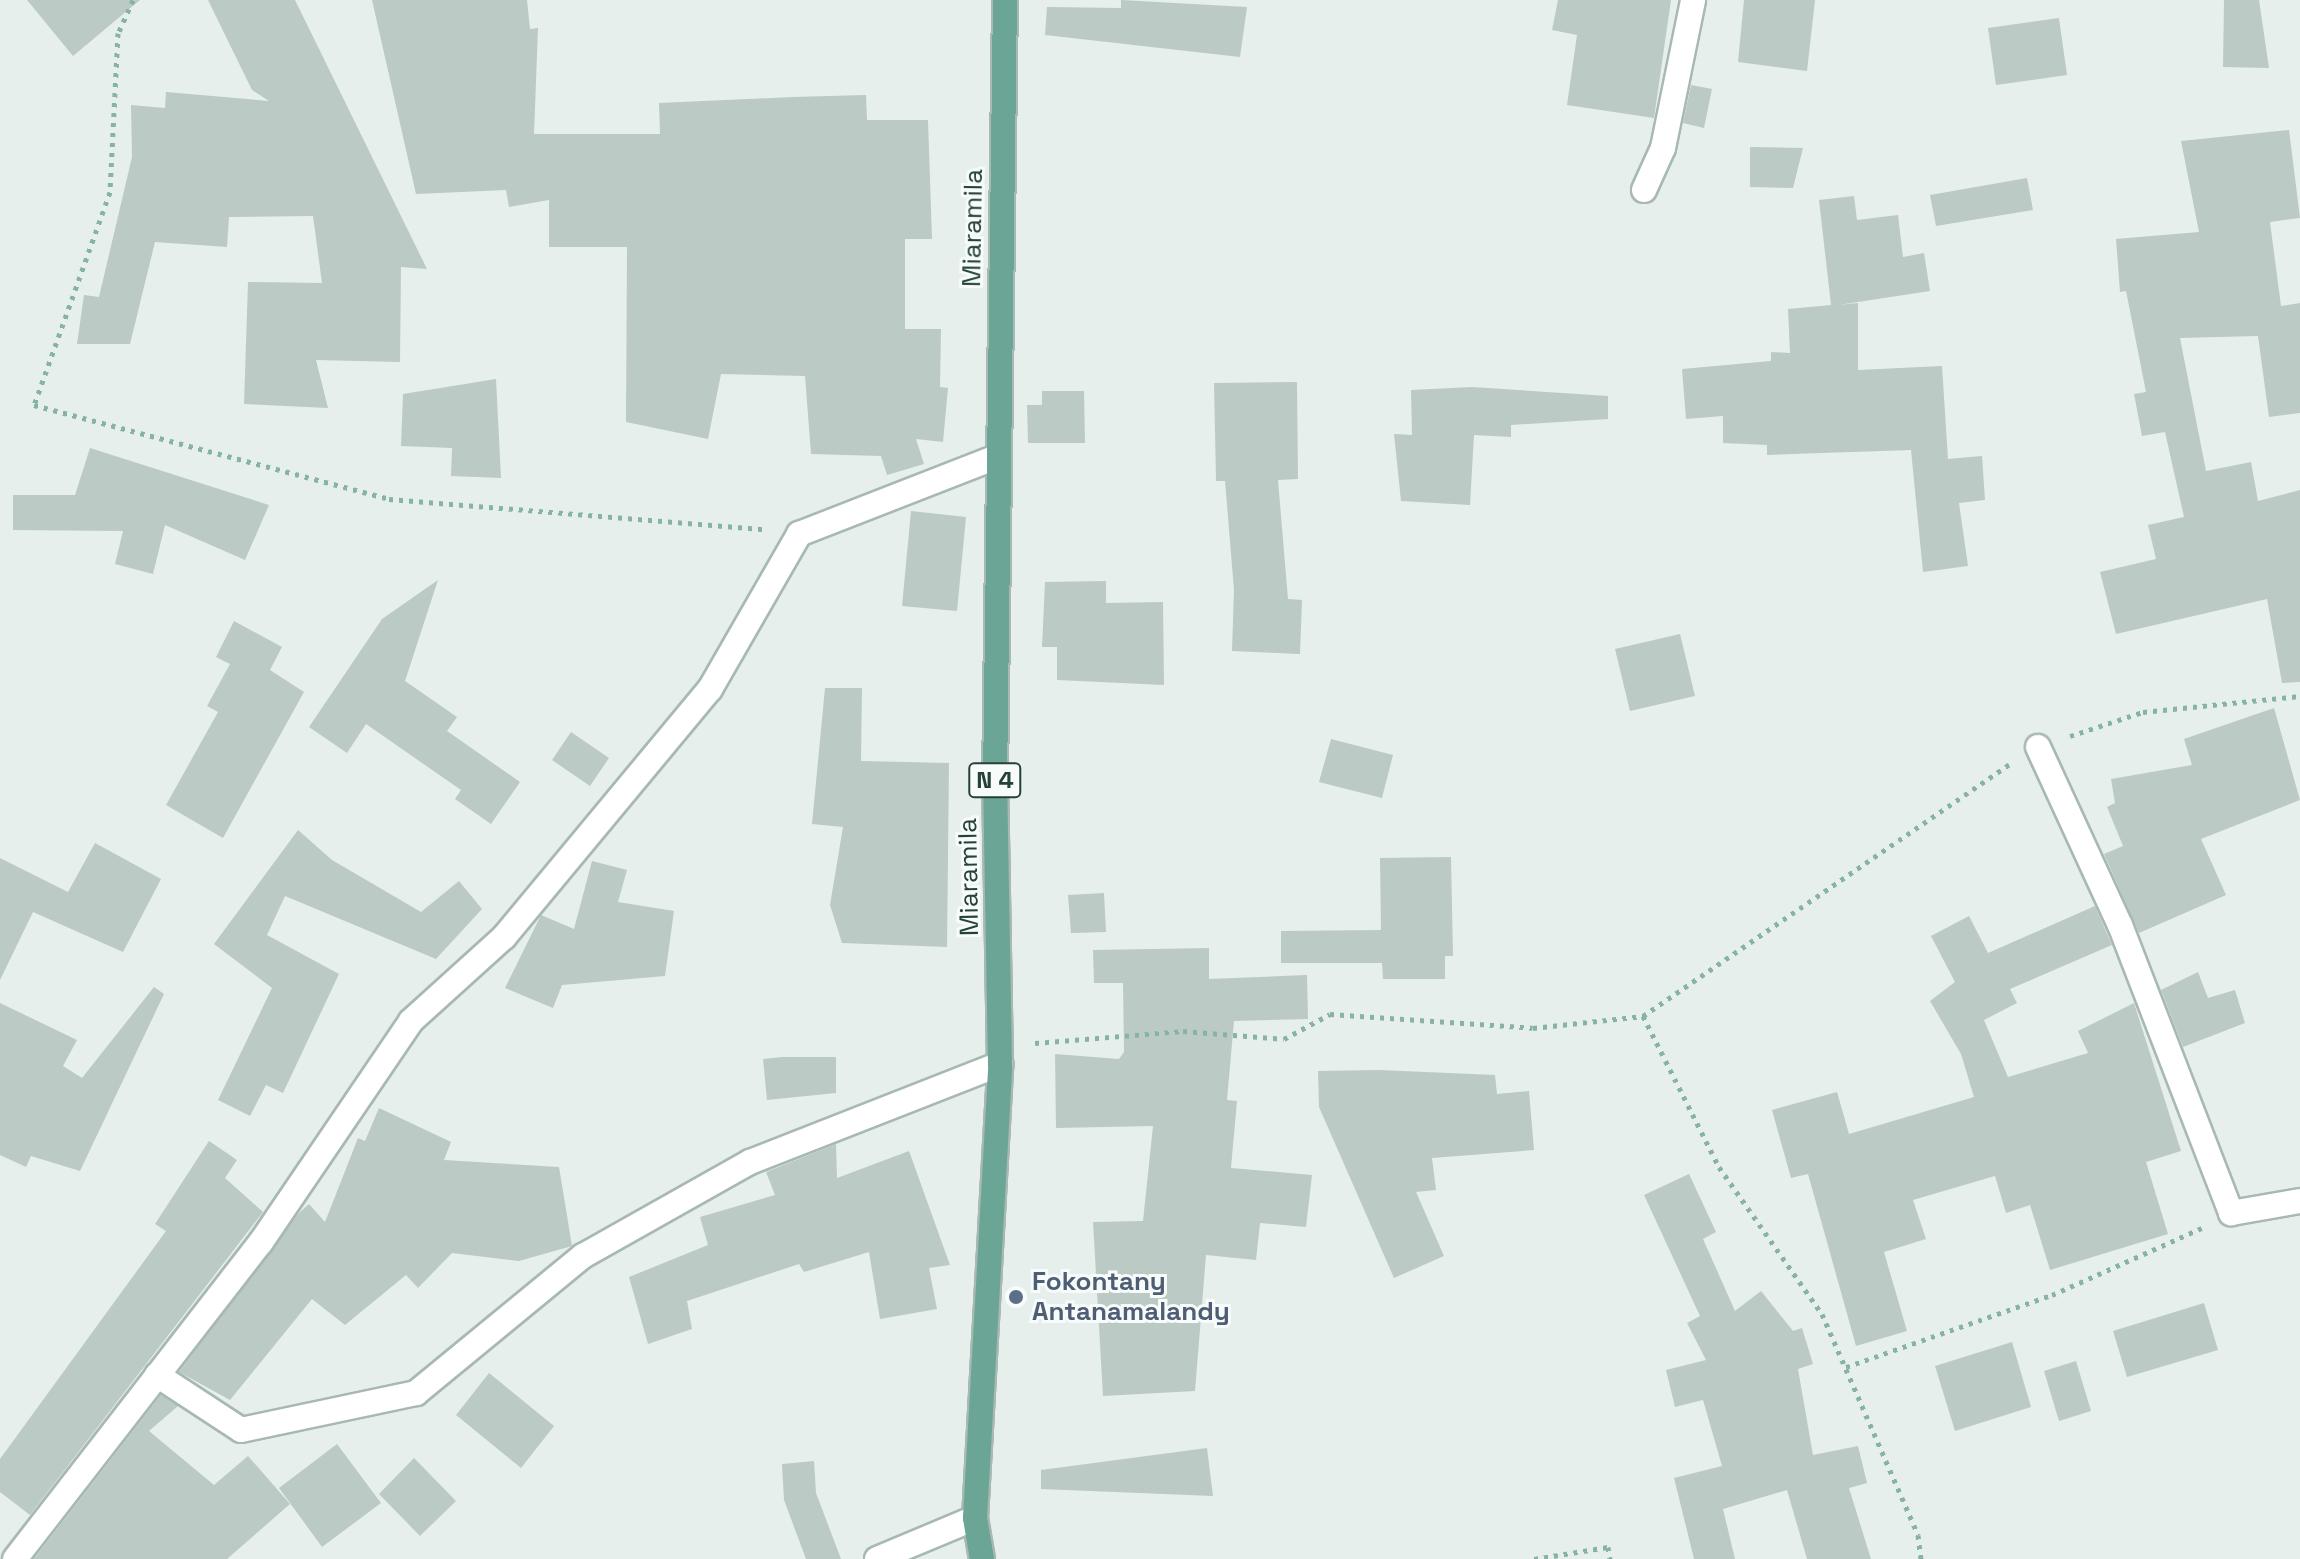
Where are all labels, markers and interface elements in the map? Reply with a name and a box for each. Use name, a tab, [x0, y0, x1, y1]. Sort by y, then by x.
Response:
street label: Miaramila	[956, 169, 990, 287]
road number: N 4	[967, 760, 1023, 800]
street label: Miaramila	[952, 818, 986, 936]
place label: Fokontany Antanamalandy	[1032, 1266, 1230, 1328]
marker: Fokontany Antanamalandy	[1007, 1288, 1025, 1306]

